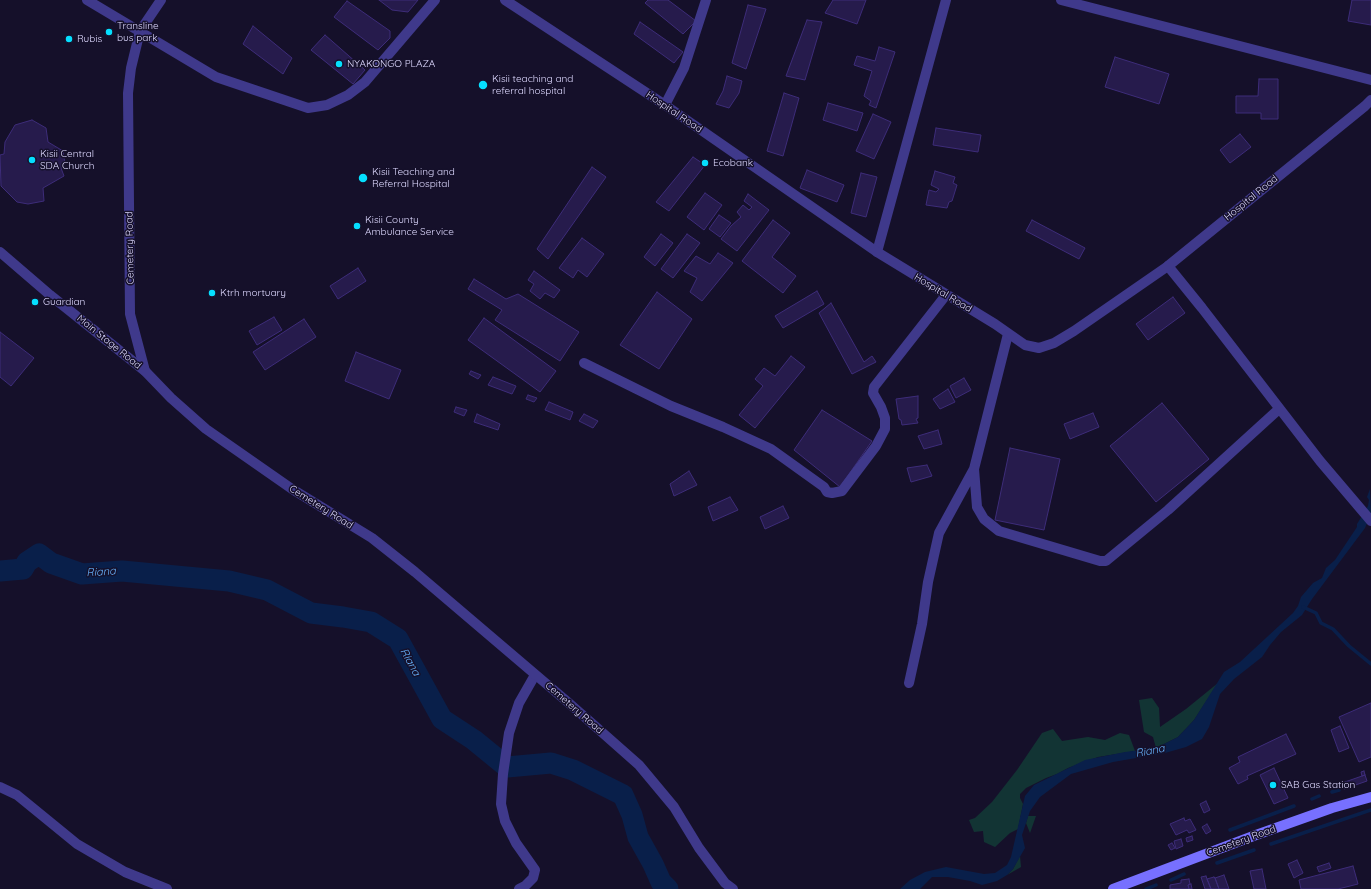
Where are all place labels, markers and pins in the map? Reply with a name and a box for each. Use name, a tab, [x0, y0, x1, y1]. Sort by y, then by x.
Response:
place label: Transline bus park	[117, 20, 159, 44]
marker: Transline bus park	[104, 27, 114, 37]
place label: Rubis	[77, 33, 102, 45]
marker: Rubis	[64, 34, 74, 44]
place label: NYAKONGO PLAZA	[347, 58, 435, 70]
marker: NYAKONGO PLAZA	[334, 59, 344, 69]
place label: Kisii teaching and referral hospital	[492, 73, 573, 96]
marker: Kisii teaching and referral hospital	[477, 79, 489, 91]
place label: Kisii Central SDA Church	[40, 148, 94, 172]
marker: Kisii Central SDA Church	[27, 155, 37, 165]
place label: Ecobank	[713, 157, 753, 169]
marker: Ecobank	[700, 158, 710, 168]
place label: Kisii Teaching and Referral Hospital	[372, 166, 455, 190]
marker: Kisii Teaching and Referral Hospital	[357, 172, 369, 184]
place label: Kisii County Ambulance Service	[365, 214, 454, 238]
marker: Kisii County Ambulance Service	[352, 221, 362, 231]
place label: Ktrh mortuary	[220, 287, 286, 299]
marker: Ktrh mortuary	[207, 288, 217, 298]
place label: Guardian	[43, 296, 85, 308]
marker: Guardian	[30, 297, 40, 307]
place label: SAB Gas Station	[1281, 779, 1355, 791]
marker: SAB Gas Station	[1268, 780, 1278, 790]

